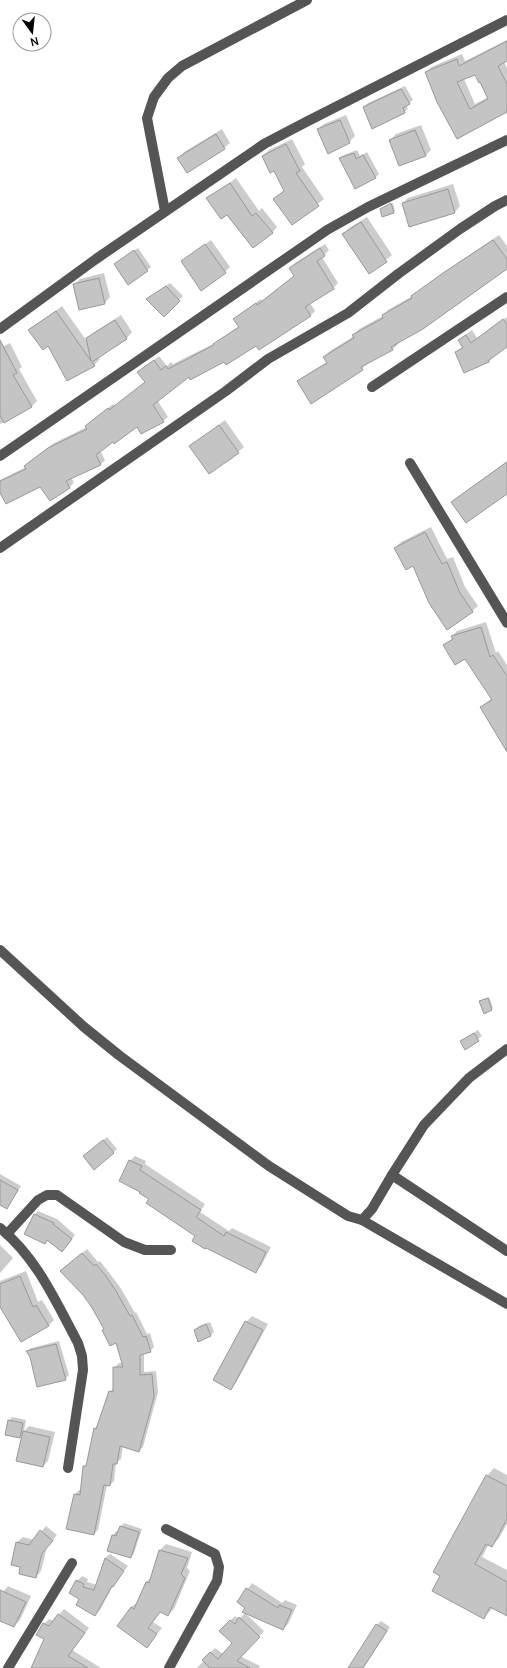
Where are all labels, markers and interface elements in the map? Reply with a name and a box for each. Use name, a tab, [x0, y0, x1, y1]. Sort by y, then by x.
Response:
north arrow	[12, 12, 52, 52]
text: N	[29, 34, 40, 50]

